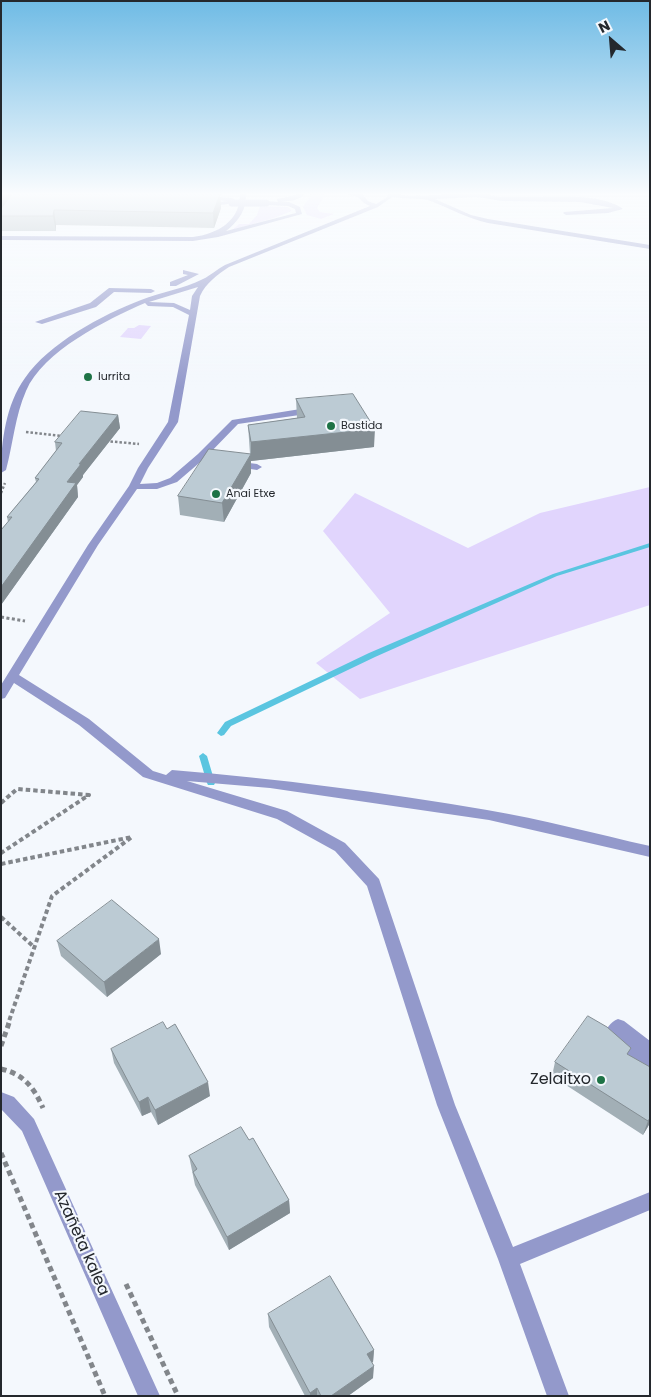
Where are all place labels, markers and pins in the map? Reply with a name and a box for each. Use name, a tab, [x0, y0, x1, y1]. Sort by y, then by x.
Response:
place label: Iurrita	[98, 370, 130, 384]
marker: Iurrita	[82, 371, 94, 383]
place label: Bastida	[341, 419, 383, 433]
marker: Bastida	[325, 420, 337, 432]
place label: Anai Etxe	[226, 487, 275, 501]
marker: Anai Etxe	[210, 488, 222, 500]
place label: Zelaitxo	[530, 1070, 591, 1090]
marker: Zelaitxo	[595, 1074, 607, 1086]

